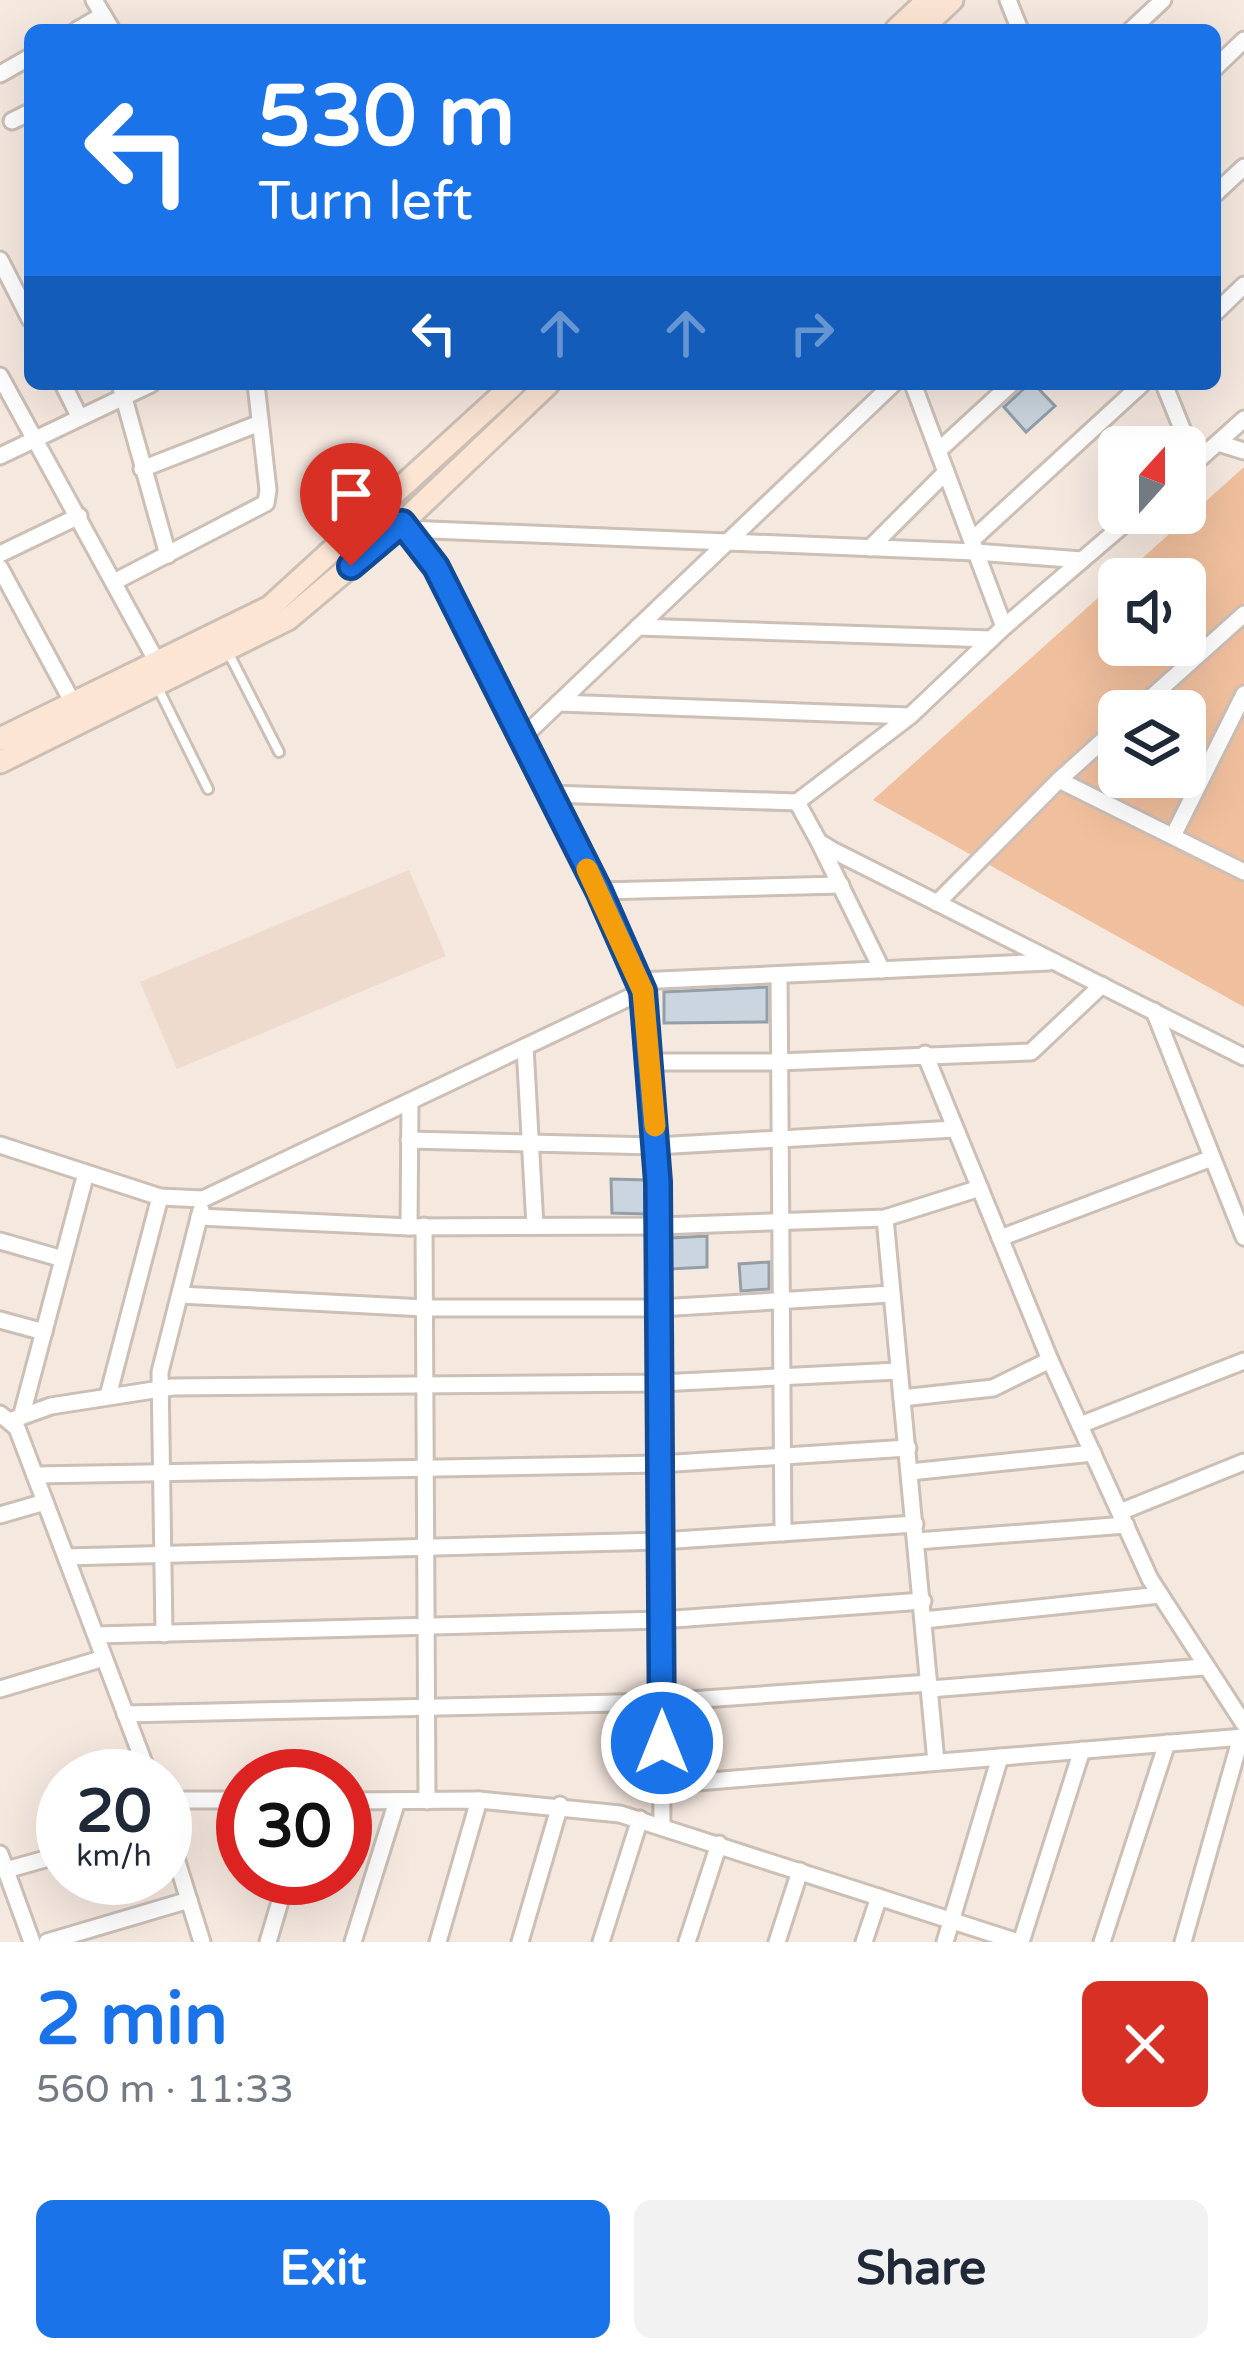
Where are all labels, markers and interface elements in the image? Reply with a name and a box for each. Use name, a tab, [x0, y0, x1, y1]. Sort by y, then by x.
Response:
text: 530 m	[258, 67, 515, 168]
icon: left	[60, 72, 216, 228]
text: Turn left	[258, 169, 473, 234]
icon: left	[401, 300, 467, 366]
icon: ahead	[527, 300, 593, 366]
icon: ahead	[653, 300, 719, 366]
icon: right	[779, 300, 845, 366]
north arrow	[1098, 426, 1206, 534]
map controls	[1098, 426, 1206, 798]
pin	[300, 443, 402, 566]
icon: arrive	[318, 461, 384, 527]
button: sound	[1098, 558, 1206, 666]
button: layers	[1098, 690, 1206, 798]
position arrow	[599, 1680, 725, 1806]
speed limit sign: 30	[216, 1749, 372, 1905]
text: 20	[76, 1776, 152, 1848]
text: km/h	[76, 1838, 152, 1875]
text: 2 min	[36, 1977, 228, 2064]
button: close	[1082, 1981, 1208, 2107]
text: 560 m · 11:33	[36, 2066, 294, 2113]
button: Exit	[36, 2200, 610, 2338]
button: Share	[634, 2200, 1208, 2338]

